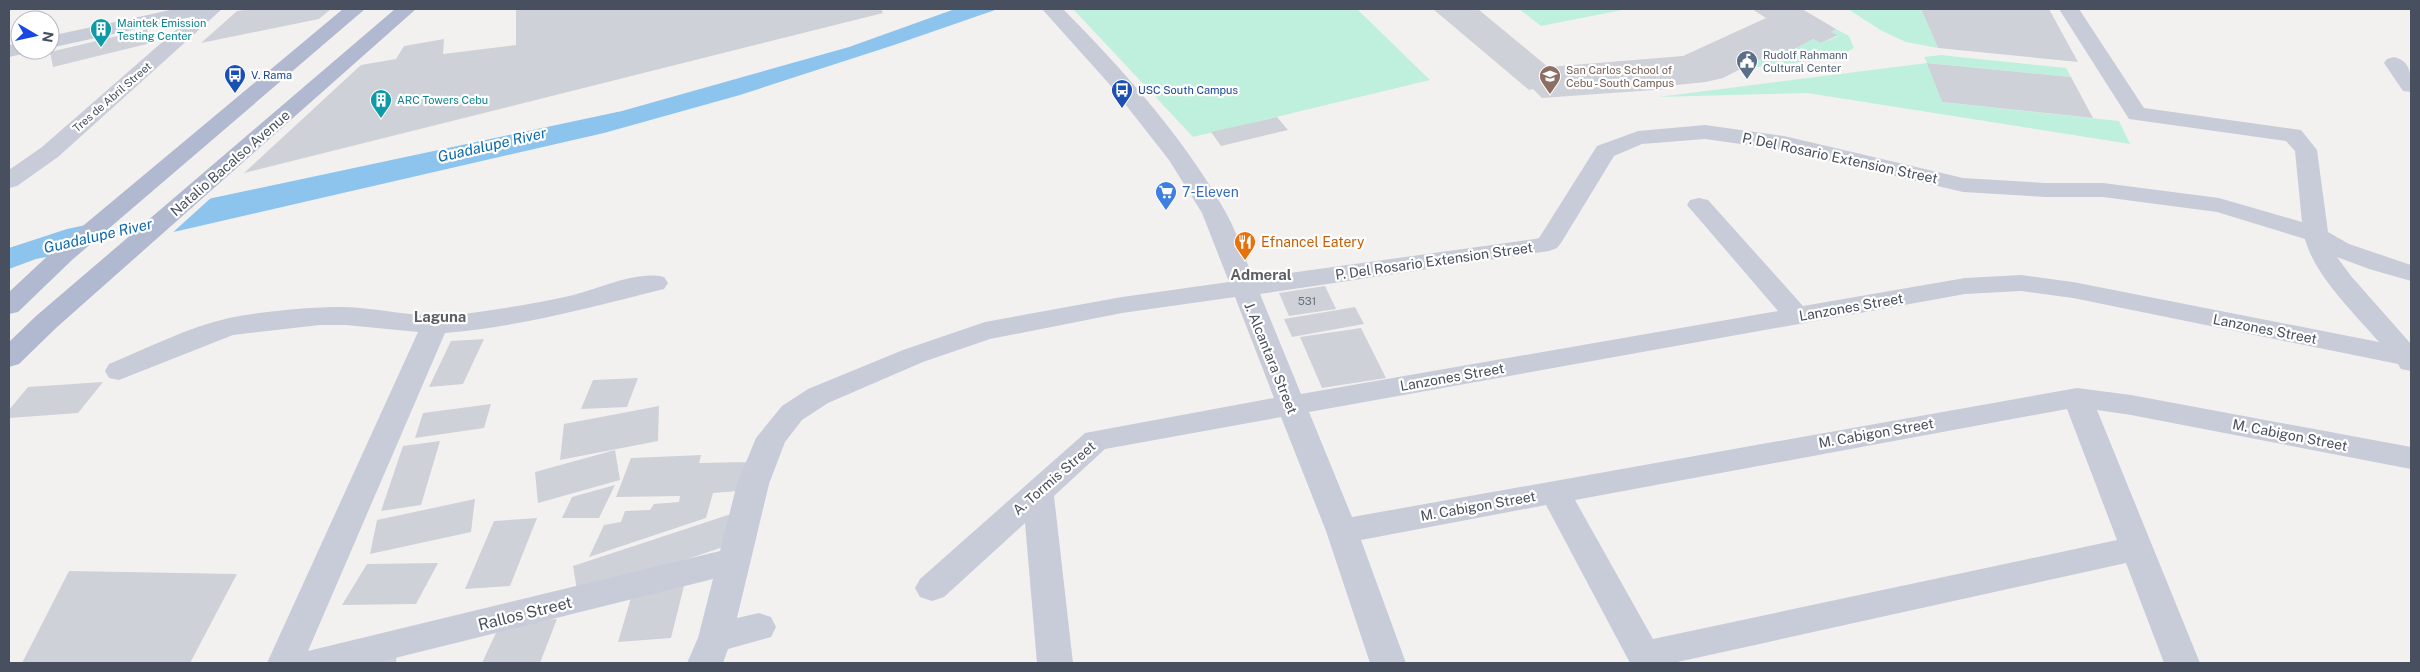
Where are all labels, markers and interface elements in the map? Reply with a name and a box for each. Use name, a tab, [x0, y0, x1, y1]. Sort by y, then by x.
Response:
north arrow	[10, 10, 60, 60]
building icon: Maintek Emission Testing Center	[89, 17, 113, 48]
place label: Maintek Emission Testing Center	[117, 17, 206, 42]
text: N	[39, 30, 57, 44]
public building icon: Rudolf Rahmann Cultural Center	[1735, 49, 1759, 80]
place label: Rudolf Rahmann Cultural Center	[1763, 49, 1848, 74]
street label: Tres de Abril Street	[70, 60, 154, 134]
bus stop icon: V. Rama	[223, 63, 247, 94]
school or university icon: San Carlos School of Cebu - South Campus	[1538, 64, 1562, 95]
place label: San Carlos School of Cebu - South Campus	[1566, 64, 1674, 89]
place label: V. Rama	[251, 69, 292, 81]
bus stop icon: USC South Campus	[1110, 78, 1134, 109]
place label: USC South Campus	[1138, 84, 1238, 96]
building icon: ARC Towers Cebu	[369, 88, 393, 119]
place label: ARC Towers Cebu	[397, 94, 488, 106]
street label: Natalio Bacalso Avenue	[167, 107, 293, 219]
water label: Guadalupe River	[436, 124, 548, 165]
street label: P. Del Rosario Extension Street	[1741, 129, 1939, 187]
supermarket icon: 7-Eleven	[1154, 180, 1178, 211]
place label: 7-Eleven	[1182, 184, 1239, 200]
water label: Guadalupe River	[42, 215, 154, 256]
restaurant icon: Efnancel Eatery	[1233, 230, 1257, 261]
place label: Efnancel Eatery	[1261, 234, 1365, 250]
street label: P. Del Rosario Extension Street	[1334, 239, 1534, 283]
district label: Admeral	[1230, 266, 1292, 283]
street label: Lanzones Street	[1798, 290, 1904, 324]
house number: 531	[1298, 295, 1316, 307]
street label: J. Alcantara Street	[1241, 300, 1301, 416]
district label: Laguna	[414, 308, 466, 325]
street label: Lanzones Street	[2212, 311, 2318, 347]
street label: Lanzones Street	[1399, 360, 1505, 394]
street label: M. Cabigon Street	[1817, 415, 1935, 451]
street label: M. Cabigon Street	[2231, 416, 2349, 454]
street label: A. Tormis Street	[1009, 438, 1099, 518]
street label: M. Cabigon Street	[1419, 488, 1537, 524]
street label: Rallos Street	[476, 593, 574, 634]

